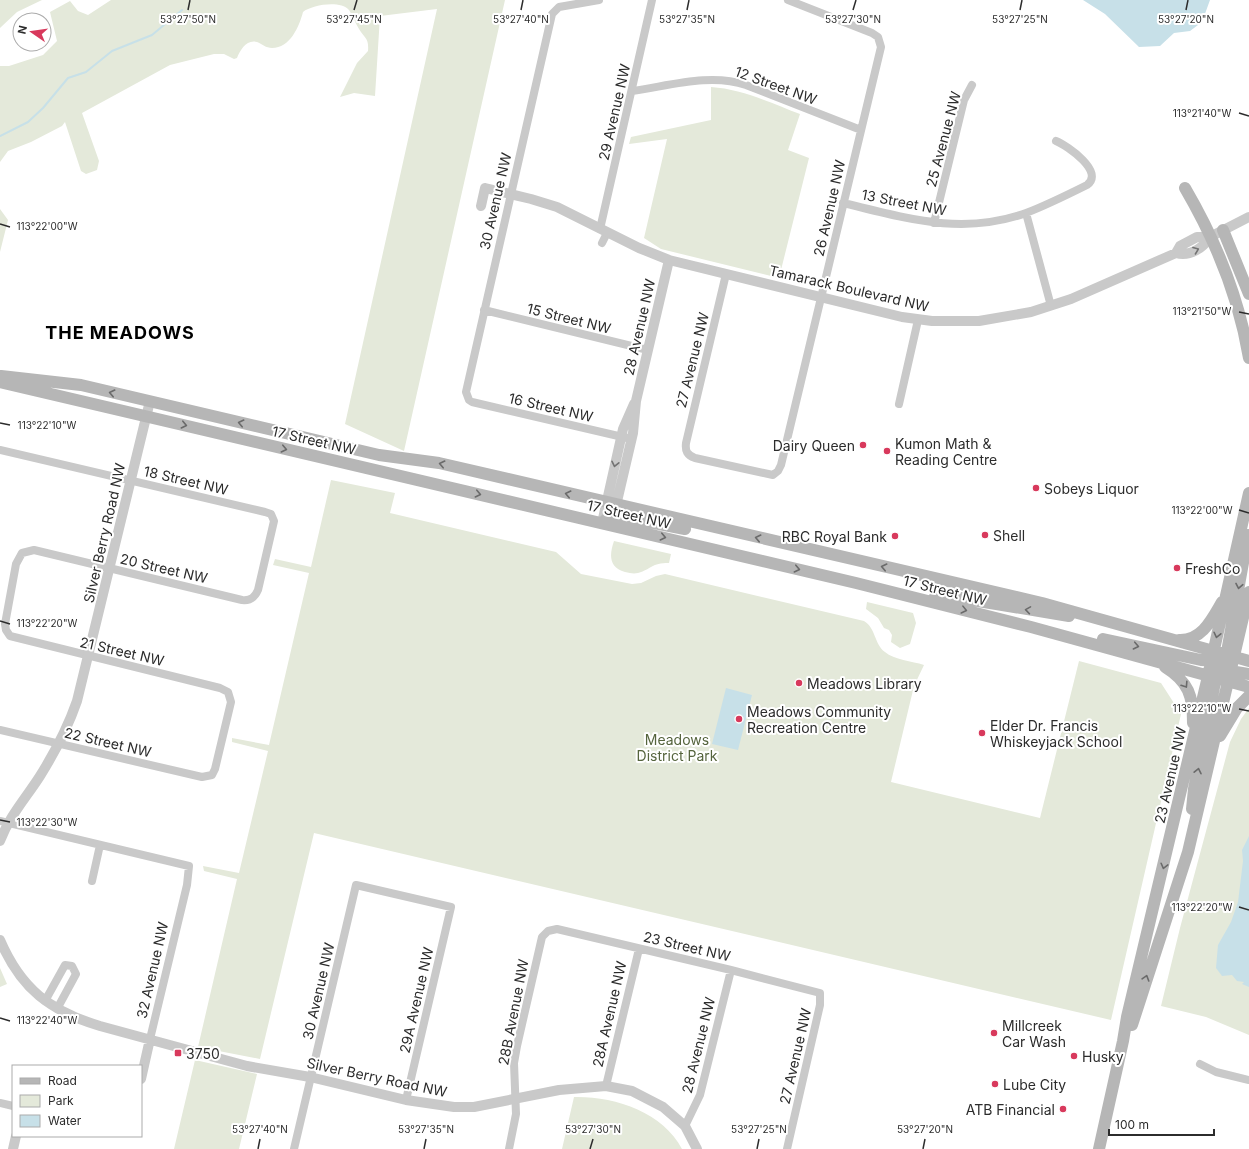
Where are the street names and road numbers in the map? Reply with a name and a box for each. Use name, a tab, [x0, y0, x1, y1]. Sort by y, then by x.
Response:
street label: 29 Avenue NW	[595, 62, 633, 162]
street label: 12 Street NW	[733, 62, 819, 108]
street label: 25 Avenue NW	[922, 89, 964, 189]
street label: 30 Avenue NW	[476, 151, 514, 251]
street label: 26 Avenue NW	[810, 158, 848, 258]
street label: 13 Street NW	[860, 185, 948, 219]
street label: Tamarack Boulevard NW	[767, 261, 931, 315]
street label: 28 Avenue NW	[620, 277, 658, 377]
street label: 15 Street NW	[525, 299, 613, 337]
street label: 27 Avenue NW	[672, 310, 712, 410]
street label: 16 Street NW	[507, 389, 595, 425]
street label: 17 Street NW	[271, 422, 358, 458]
street label: Silver Berry Road NW	[80, 461, 128, 605]
street label: 18 Street NW	[142, 462, 230, 498]
street label: 17 Street NW	[586, 496, 673, 532]
street label: 20 Street NW	[119, 550, 210, 586]
street label: 17 Street NW	[902, 571, 989, 609]
street label: 21 Street NW	[78, 633, 166, 669]
street label: 22 Street NW	[63, 724, 153, 760]
street label: 23 Avenue NW	[1151, 725, 1189, 825]
street label: 32 Avenue NW	[133, 920, 171, 1020]
street label: 23 Street NW	[642, 928, 732, 964]
street label: 30 Avenue NW	[299, 941, 337, 1041]
street label: 29A Avenue NW	[396, 945, 437, 1055]
street label: 28B Avenue NW	[494, 957, 532, 1067]
street label: 28A Avenue NW	[589, 959, 630, 1069]
street label: 28 Avenue NW	[678, 995, 718, 1095]
street label: 27 Avenue NW	[776, 1006, 814, 1106]
street label: Silver Berry Road NW	[305, 1054, 449, 1100]

